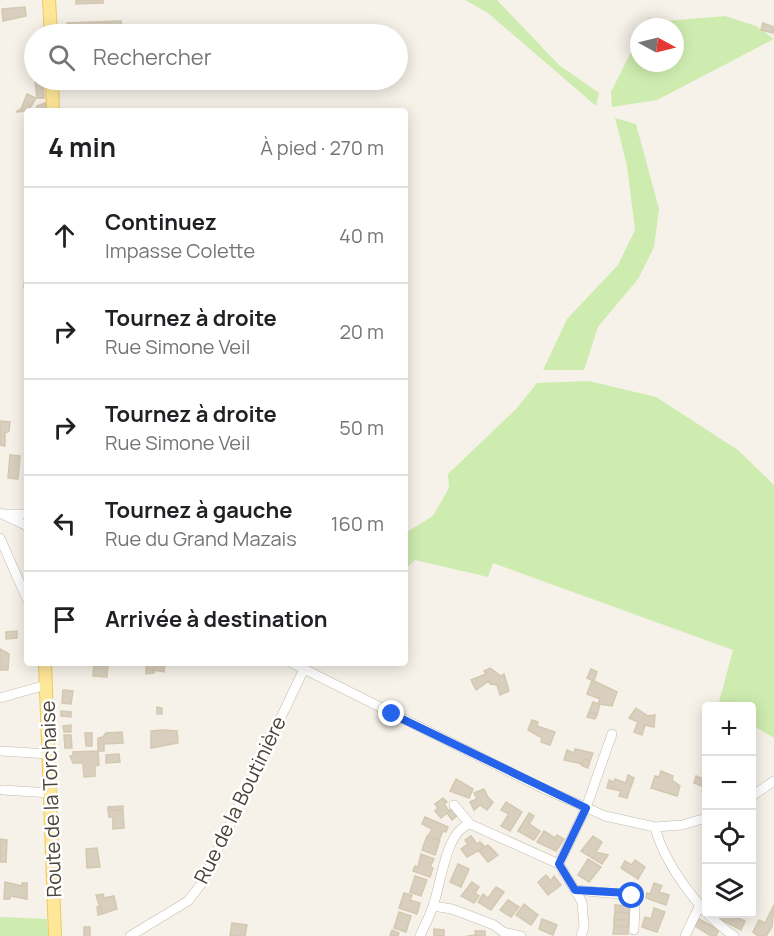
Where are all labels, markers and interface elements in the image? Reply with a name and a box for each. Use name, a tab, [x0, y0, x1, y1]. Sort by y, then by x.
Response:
north arrow	[630, 18, 684, 72]
search box	[24, 24, 408, 90]
icon: search	[45, 41, 78, 74]
text: Rechercher	[93, 42, 212, 72]
text: 4 min	[48, 129, 116, 165]
text: À pied · 270 m	[260, 134, 384, 161]
text: Continuez	[105, 207, 217, 237]
icon: ahead	[48, 219, 81, 252]
text: 40 m	[339, 222, 384, 249]
text: Impasse Colette	[105, 237, 255, 264]
text: Tournez à droite	[105, 303, 277, 333]
icon: right	[48, 315, 81, 348]
text: 20 m	[339, 318, 384, 345]
text: Rue Simone Veil	[105, 333, 250, 360]
text: Tournez à droite	[105, 399, 277, 429]
icon: right	[48, 411, 81, 444]
text: 50 m	[339, 414, 384, 441]
text: Rue Simone Veil	[105, 429, 250, 456]
text: Tournez à gauche	[105, 495, 292, 525]
icon: left	[48, 507, 81, 540]
text: 160 m	[331, 510, 384, 537]
text: Rue du Grand Mazais	[105, 525, 297, 552]
icon: arrive	[48, 603, 81, 636]
text: Arrivée à destination	[105, 604, 328, 634]
street label: Route de la Torchaise	[34, 700, 67, 898]
route end	[378, 700, 404, 726]
map controls	[702, 702, 756, 918]
button: +	[702, 702, 756, 756]
street label: Rue de la Boutinière	[187, 712, 292, 888]
button: −	[702, 756, 756, 810]
button: locate	[702, 810, 756, 864]
button: layers	[702, 864, 756, 918]
route start	[618, 882, 644, 908]

